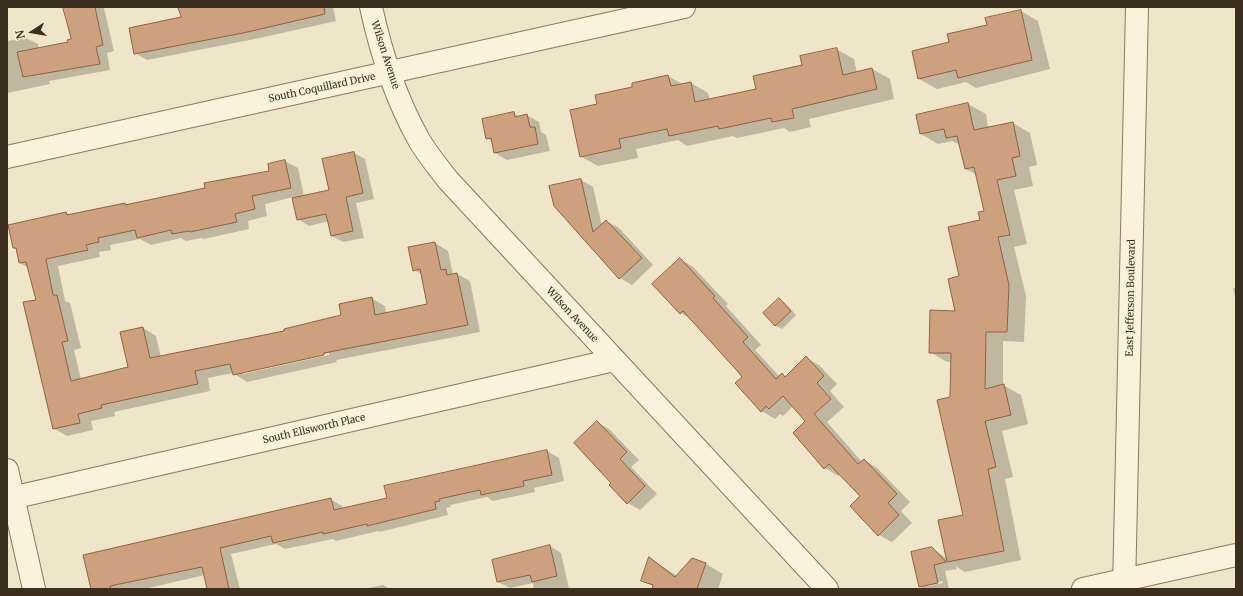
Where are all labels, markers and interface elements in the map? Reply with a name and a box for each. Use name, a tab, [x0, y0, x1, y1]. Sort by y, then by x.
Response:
north arrow	[12, 12, 52, 52]
street label: Wilson Avenue	[368, 19, 402, 91]
text: N	[13, 29, 28, 40]
street label: South Coquillard Drive	[268, 71, 376, 105]
street label: East Jefferson Boulevard	[1124, 239, 1138, 357]
street label: Wilson Avenue	[543, 285, 601, 345]
street label: South Ellsworth Place	[262, 411, 366, 447]

